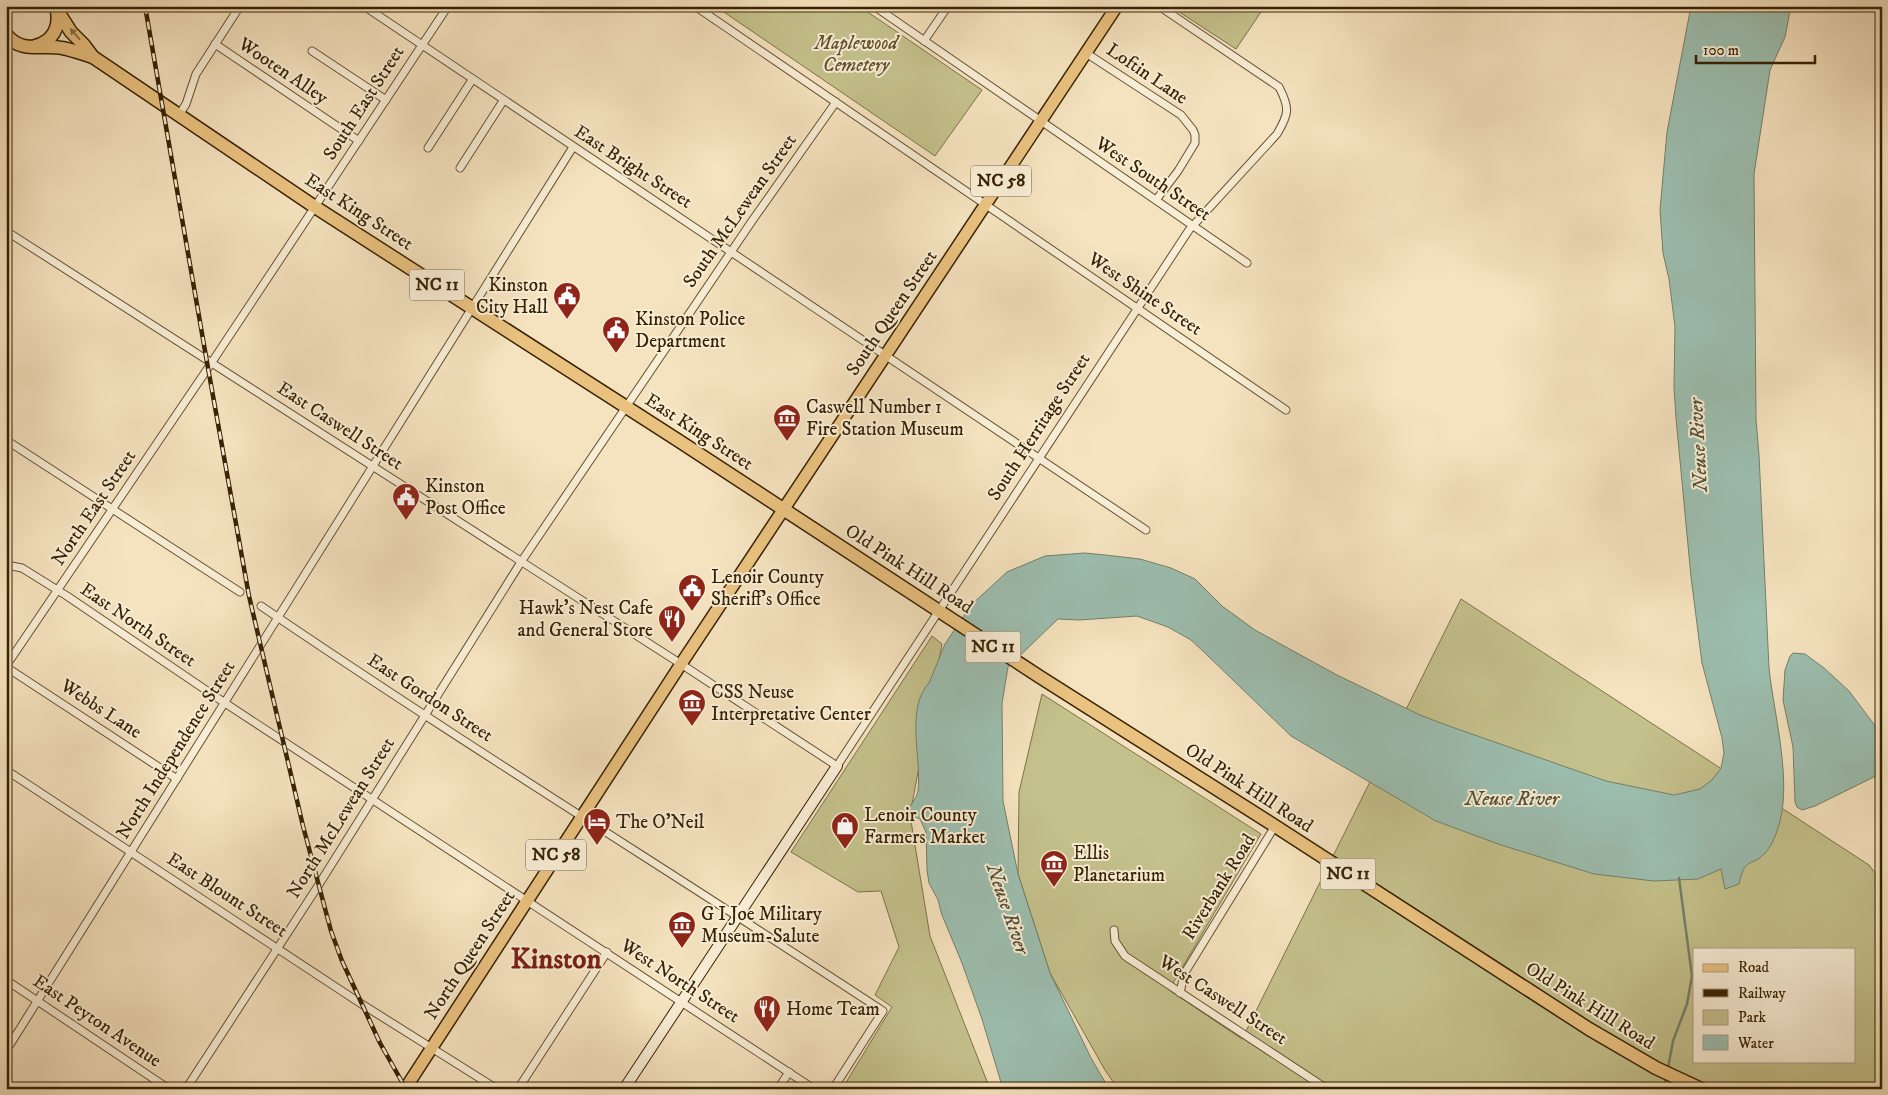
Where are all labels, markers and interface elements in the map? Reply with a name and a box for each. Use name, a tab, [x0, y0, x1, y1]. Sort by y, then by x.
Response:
one-way arrow	[69, 28, 80, 41]
street label: Wooten Alley	[233, 32, 333, 110]
park label: Maplewood Cemetery	[813, 32, 900, 77]
scale bar	[1696, 32, 1814, 64]
street label: Loftin Lane	[1102, 38, 1192, 110]
text: 100 m	[1703, 41, 1739, 60]
street label: South East Street	[319, 42, 409, 164]
street label: East Bright Street	[570, 120, 696, 214]
street label: South McLewean Street	[678, 130, 802, 292]
street label: West South Street	[1090, 131, 1215, 226]
road number: NC 58	[971, 166, 1031, 197]
street label: East King Street	[301, 168, 417, 256]
street label: South Queen Street	[842, 246, 942, 380]
street label: West Shine Street	[1083, 247, 1206, 341]
road number: NC 11	[410, 270, 464, 300]
place label: Kinston City Hall	[476, 274, 548, 319]
public building icon: Kinston City Hall	[552, 281, 582, 320]
place label: Kinston Police Department	[635, 308, 745, 353]
public building icon: Kinston Police Department	[601, 315, 631, 354]
street label: South Herritage Street	[983, 349, 1095, 505]
street label: East Caswell Street	[273, 377, 407, 475]
street label: East King Street	[641, 388, 757, 476]
place label: Caswell Number 1 Fire Station Museum	[806, 396, 964, 441]
water label: Neuse River	[1684, 396, 1714, 494]
museum icon: Caswell Number 1 Fire Station Museum	[772, 403, 802, 442]
street label: North East Street	[47, 446, 141, 570]
place label: Kinston Post Office	[425, 475, 506, 520]
public building icon: Kinston Post Office	[391, 482, 421, 521]
street label: Old Pink Hill Road	[841, 519, 978, 619]
place label: Lenoir County Sheriff's Office	[711, 566, 825, 611]
public building icon: Lenoir County Sheriff's Office	[677, 573, 707, 612]
street label: East North Street	[76, 578, 200, 672]
place label: Hawk's Nest Cafe and General Store	[518, 597, 653, 642]
restaurant icon: Hawk's Nest Cafe and General Store	[657, 604, 687, 643]
road number: NC 11	[966, 632, 1020, 662]
street label: East Gordon Street	[363, 649, 497, 747]
street label: North Independence Street	[112, 656, 240, 844]
street label: Webbs Lane	[55, 674, 146, 744]
place label: CSS Neuse Interpretative Center	[711, 681, 871, 726]
museum icon: CSS Neuse Interpretative Center	[677, 688, 707, 727]
street label: North McLewean Street	[282, 733, 400, 903]
street label: Old Pink Hill Road	[1181, 738, 1318, 838]
water label: Neuse River	[1464, 787, 1561, 812]
place label: Lenoir County Farmers Market	[864, 804, 985, 849]
hotel icon: The O'Neil	[582, 807, 612, 846]
place label: The O'Neil	[616, 811, 705, 834]
shop icon: Lenoir County Farmers Market	[830, 811, 860, 850]
street label: Riverbank Road	[1177, 829, 1261, 944]
road number: NC 58	[526, 840, 586, 870]
place label: Ellis Planetarium	[1073, 842, 1165, 887]
street label: East Blount Street	[162, 848, 292, 942]
museum icon: Ellis Planetarium	[1039, 849, 1069, 888]
road number: NC 11	[1320, 859, 1376, 890]
water label: Neuse River	[980, 860, 1035, 959]
street label: North Queen Street	[420, 886, 520, 1024]
place label: G I Joe Military Museum-Salute	[701, 903, 823, 948]
museum icon: G I Joe Military Museum-Salute	[667, 910, 697, 949]
street label: West North Street	[615, 933, 744, 1028]
district label: Kinston	[510, 942, 602, 978]
legend	[1693, 948, 1856, 1062]
street label: West Caswell Street	[1154, 949, 1291, 1050]
street label: Old Pink Hill Road	[1521, 957, 1659, 1055]
text: Road	[1738, 958, 1770, 977]
street label: East Peyton Avenue	[28, 970, 166, 1072]
text: Railway	[1738, 984, 1786, 1003]
restaurant icon: Home Team	[752, 994, 782, 1033]
place label: Home Team	[786, 998, 880, 1021]
text: Park	[1738, 1008, 1767, 1027]
text: Water	[1737, 1034, 1774, 1053]

